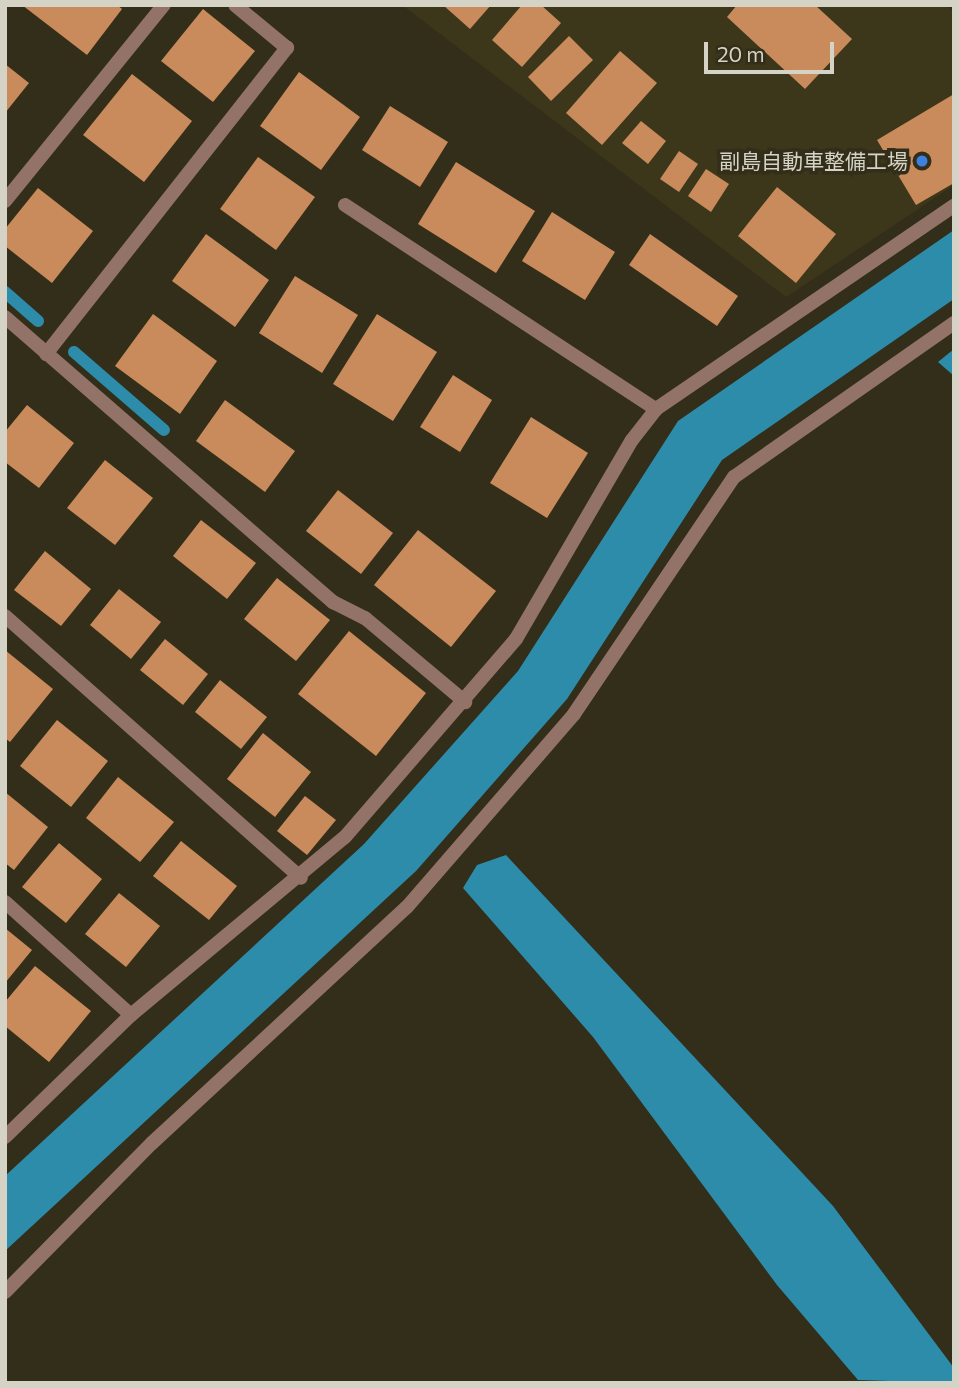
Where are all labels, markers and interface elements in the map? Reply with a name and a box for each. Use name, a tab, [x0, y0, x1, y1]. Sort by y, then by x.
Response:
scale bar	[707, 28, 836, 72]
text: 20 m	[717, 41, 765, 66]
place label: 副島自動車整備工場	[719, 148, 908, 174]
marker: 副島自動車整備工場	[914, 153, 930, 169]

